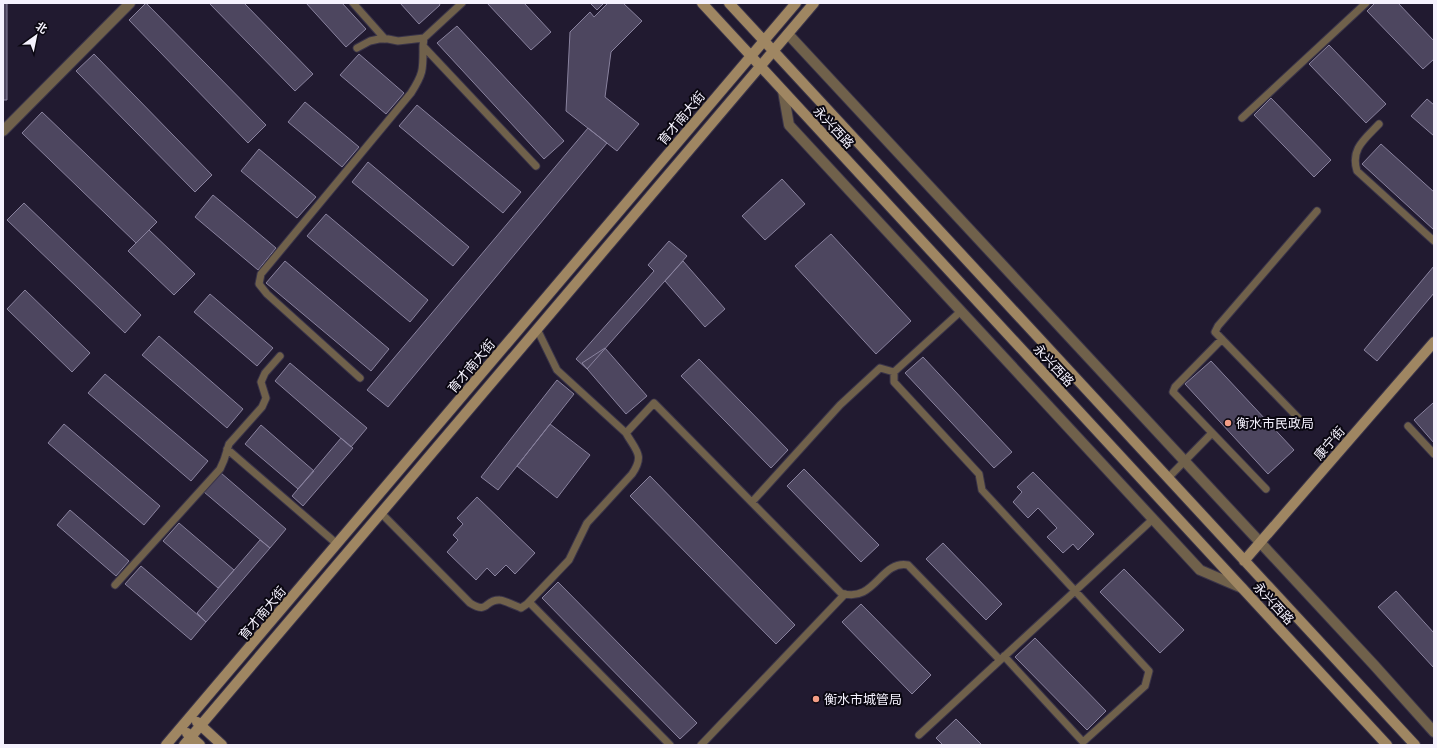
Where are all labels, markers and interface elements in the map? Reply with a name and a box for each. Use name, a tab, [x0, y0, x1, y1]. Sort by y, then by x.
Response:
north arrow	[16, 16, 56, 56]
text: 北	[33, 20, 49, 36]
street label: 育才南大街	[655, 89, 709, 149]
street label: 永兴西路	[810, 103, 857, 152]
street label: 育才南大街	[445, 337, 499, 397]
street label: 永兴西路	[1030, 341, 1077, 390]
place label: 衡水市民政局	[1236, 416, 1314, 432]
marker: 衡水市民政局	[1223, 418, 1233, 428]
street label: 康宁街	[1311, 424, 1349, 464]
street label: 永兴西路	[1250, 579, 1297, 628]
street label: 育才南大街	[236, 584, 290, 644]
place label: 衡水市城管局	[824, 692, 902, 708]
marker: 衡水市城管局	[811, 694, 821, 704]

